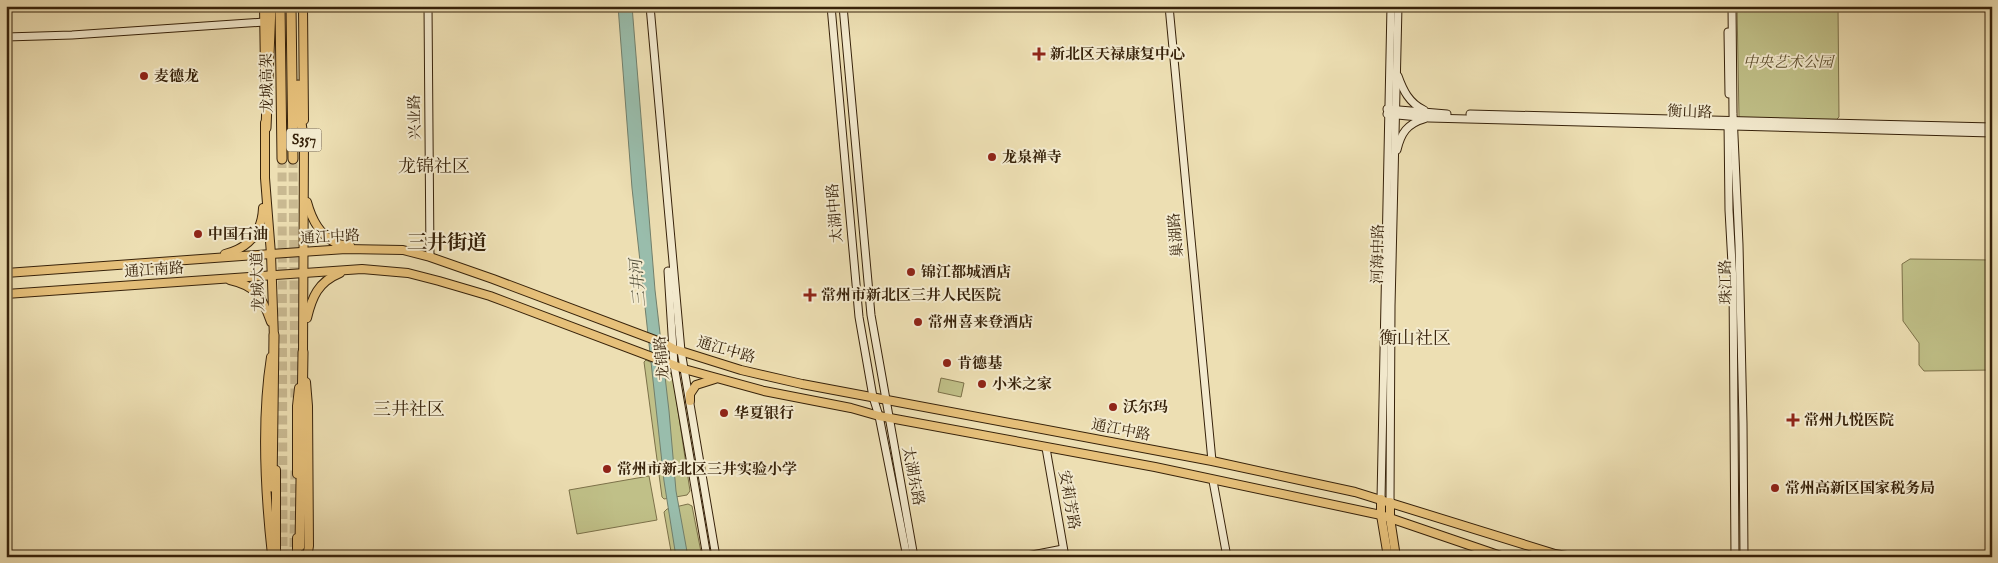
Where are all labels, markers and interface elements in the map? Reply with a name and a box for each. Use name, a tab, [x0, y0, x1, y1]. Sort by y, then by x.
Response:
place label: 新北区天禄康复中心	[1050, 45, 1185, 64]
marker: 新北区天禄康复中心	[1032, 47, 1046, 61]
street label: 龙城高架	[257, 53, 277, 113]
park label: 中央艺术公园	[1743, 53, 1835, 72]
place label: 麦德龙	[154, 67, 199, 86]
marker: 麦德龙	[138, 70, 150, 82]
street label: 兴业路	[405, 94, 425, 140]
street label: 衡山路	[1667, 102, 1713, 122]
road number: S357	[286, 128, 322, 152]
place label: 龙泉禅寺	[1002, 148, 1062, 167]
marker: 龙泉禅寺	[986, 151, 998, 163]
district label: 龙锦社区	[398, 156, 470, 179]
street label: 太湖中路	[823, 182, 847, 244]
street label: 巢湖路	[1165, 212, 1187, 258]
street label: 河海中路	[1368, 224, 1388, 284]
place label: 中国石油	[208, 225, 268, 244]
street label: 通江中路	[300, 226, 360, 248]
marker: 中国石油	[192, 228, 204, 240]
district label: 三井街道	[407, 231, 487, 256]
street label: 龙城大道	[247, 252, 269, 312]
water label: 三井河	[627, 255, 651, 308]
street label: 通江南路	[123, 258, 185, 282]
street label: 珠江路	[1716, 259, 1736, 305]
place label: 锦江都城酒店	[921, 263, 1011, 282]
marker: 锦江都城酒店	[905, 266, 917, 278]
place label: 常州市新北区三井人民医院	[821, 286, 1001, 305]
marker: 常州市新北区三井人民医院	[803, 288, 817, 302]
place label: 常州喜来登酒店	[928, 313, 1033, 332]
marker: 常州喜来登酒店	[912, 316, 924, 328]
district label: 衡山社区	[1379, 328, 1451, 351]
street label: 通江中路	[695, 333, 757, 367]
street label: 龙锦路	[651, 335, 673, 381]
place label: 肯德基	[957, 354, 1003, 373]
marker: 肯德基	[941, 357, 953, 369]
place label: 小米之家	[992, 375, 1052, 394]
marker: 小米之家	[976, 378, 988, 390]
place label: 沃尔玛	[1123, 398, 1168, 417]
district label: 三井社区	[373, 399, 445, 422]
marker: 沃尔玛	[1107, 401, 1119, 413]
place label: 华夏银行	[734, 404, 794, 423]
marker: 华夏银行	[718, 407, 730, 419]
place label: 常州九悦医院	[1804, 411, 1894, 430]
marker: 常州九悦医院	[1786, 413, 1800, 427]
street label: 通江中路	[1090, 415, 1152, 445]
street label: 太湖东路	[898, 445, 928, 507]
place label: 常州市新北区三井实验小学	[617, 460, 797, 479]
marker: 常州市新北区三井实验小学	[601, 463, 613, 475]
street label: 安莉芳路	[1054, 469, 1084, 531]
place label: 常州高新区国家税务局	[1785, 479, 1935, 498]
marker: 常州高新区国家税务局	[1769, 482, 1781, 494]

